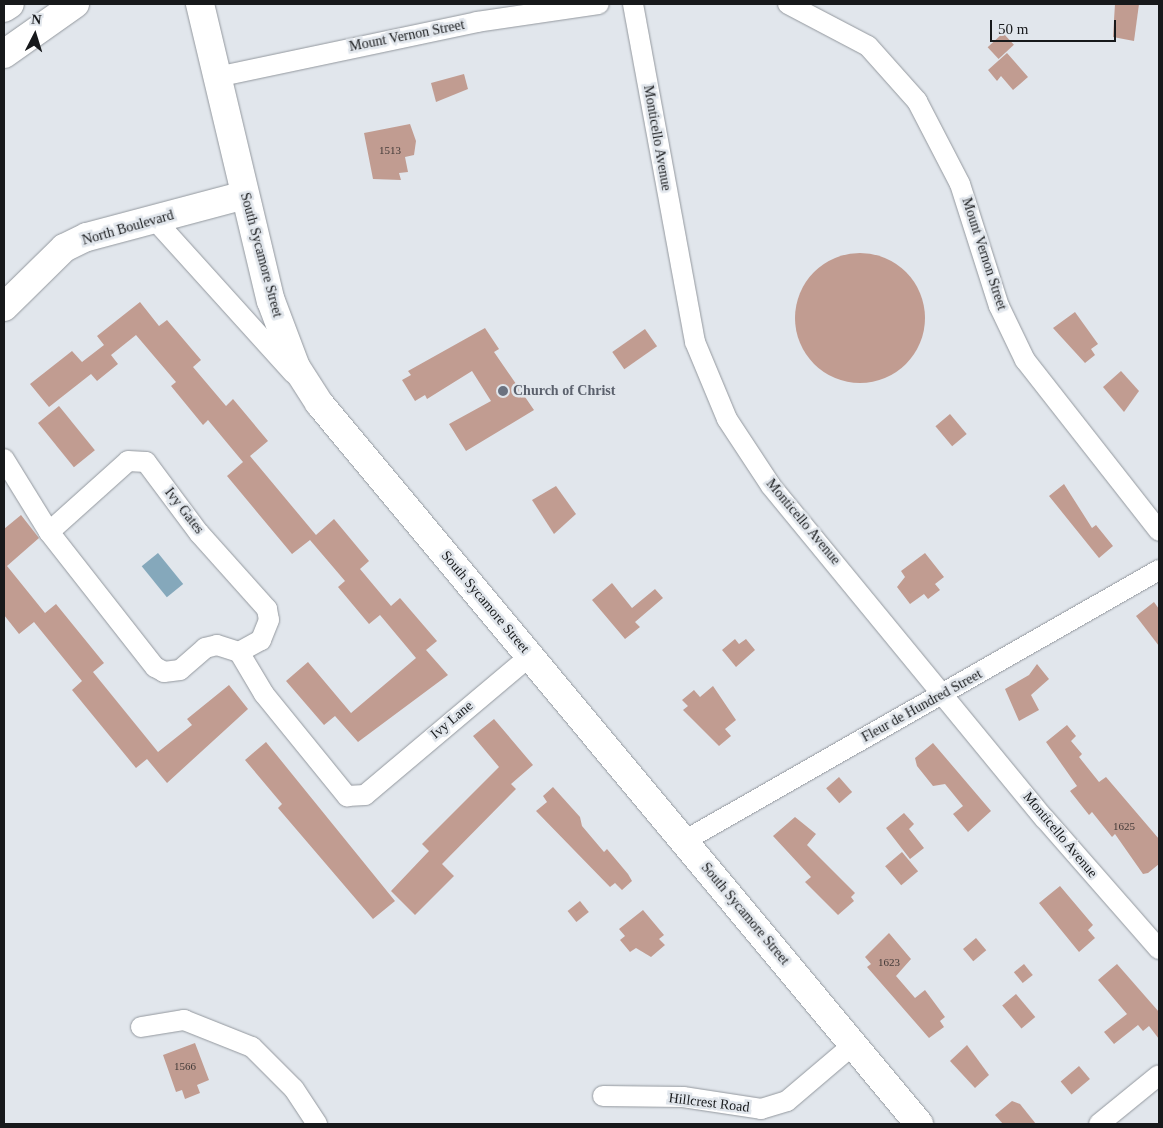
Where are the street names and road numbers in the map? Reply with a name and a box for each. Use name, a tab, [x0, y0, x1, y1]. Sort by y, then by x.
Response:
street label: Mount Vernon Street	[348, 17, 466, 55]
street label: Monticello Avenue	[639, 84, 675, 192]
street label: South Sycamore Street	[236, 191, 286, 319]
street label: Mount Vernon Street	[958, 196, 1010, 312]
street label: North Boulevard	[80, 207, 176, 249]
street label: Monticello Avenue	[762, 475, 844, 569]
street label: Ivy Gates	[161, 485, 207, 537]
street label: South Sycamore Street	[437, 547, 533, 657]
street label: Fleur de Hundred Street	[859, 666, 985, 746]
street label: Ivy Lane	[427, 697, 477, 743]
street label: Monticello Avenue	[1019, 788, 1101, 882]
street label: South Sycamore Street	[697, 859, 793, 969]
street label: Hillcrest Road	[668, 1090, 750, 1116]

